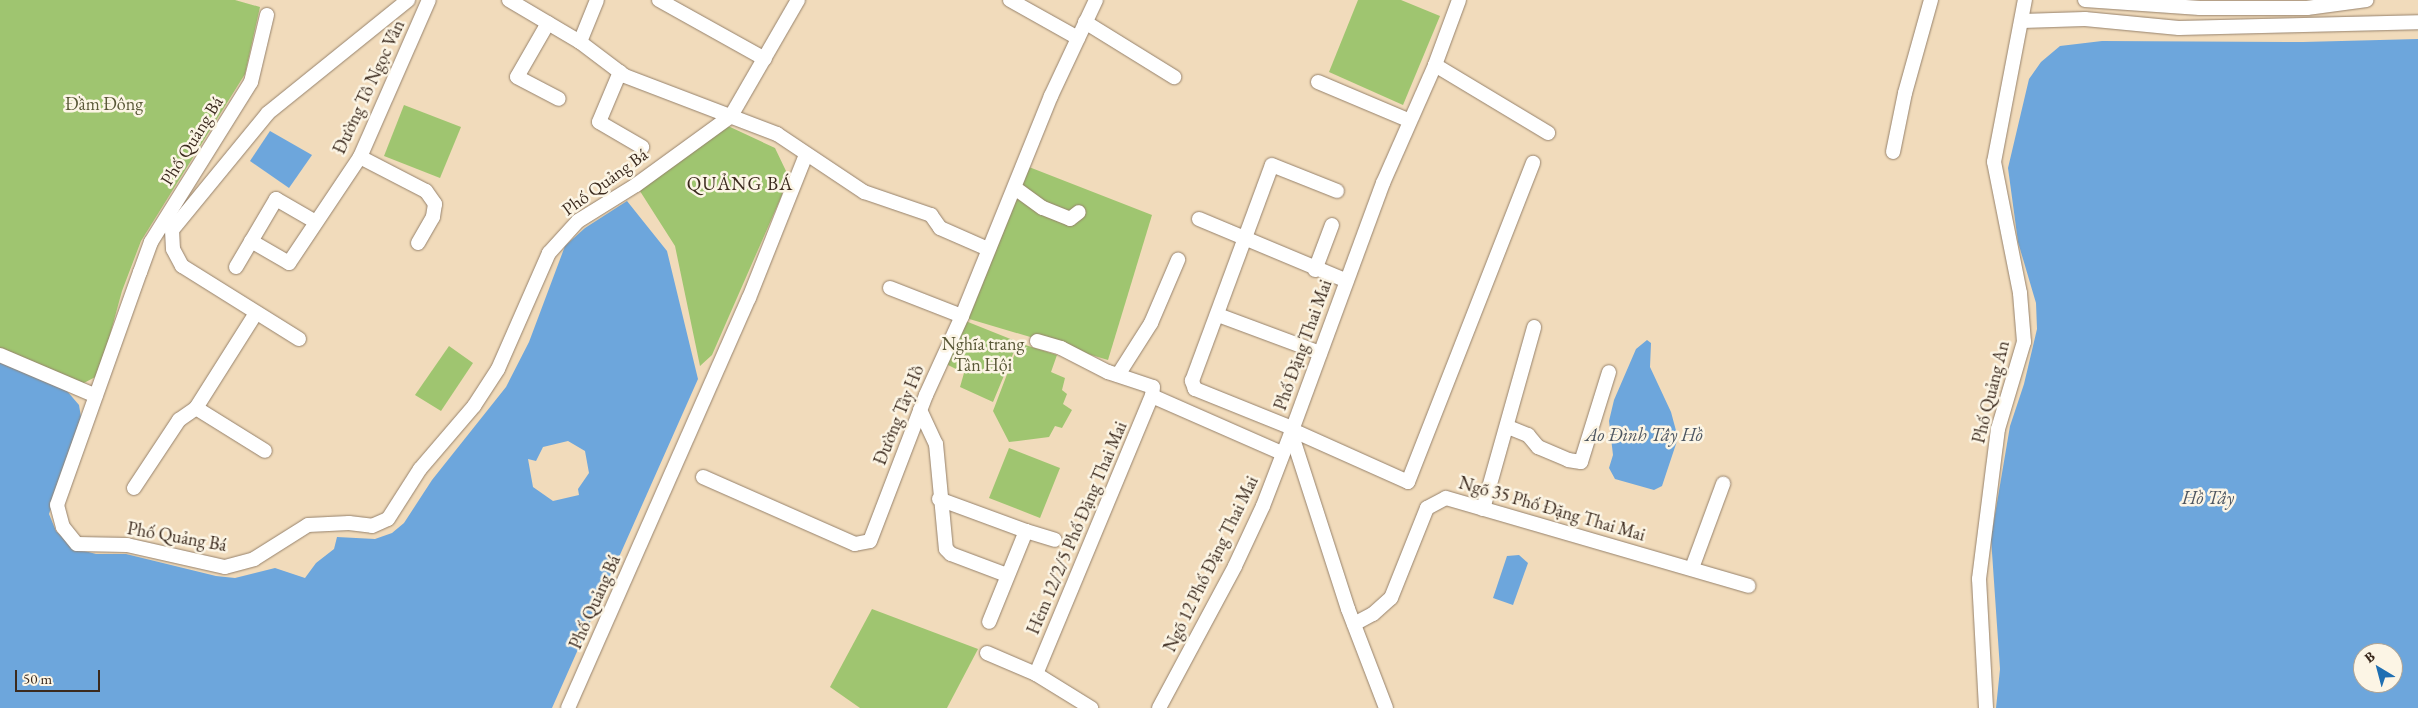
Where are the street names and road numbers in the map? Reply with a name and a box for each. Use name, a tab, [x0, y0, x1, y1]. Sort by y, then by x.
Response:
street label: Đường Tô Ngọc Vân	[329, 17, 409, 157]
street label: Phố Quảng Bá	[156, 93, 228, 189]
street label: Phố Quảng Bá	[558, 144, 652, 220]
street label: Phố Đặng Thai Mai	[1269, 277, 1337, 413]
street label: Phố Quảng An	[1968, 338, 2014, 446]
street label: Đường Tây Hồ	[869, 362, 929, 468]
street label: Hẻm 12/2/5 Phố Đặng Thai Mai	[1022, 418, 1132, 638]
street label: Ngõ 35 Phố Đặng Thai Mai	[1456, 472, 1648, 546]
street label: Ngõ 12 Phố Đặng Thai Mai	[1159, 473, 1263, 655]
street label: Phố Quảng Bá	[125, 518, 229, 556]
street label: Phố Quảng Bá	[565, 552, 625, 652]

